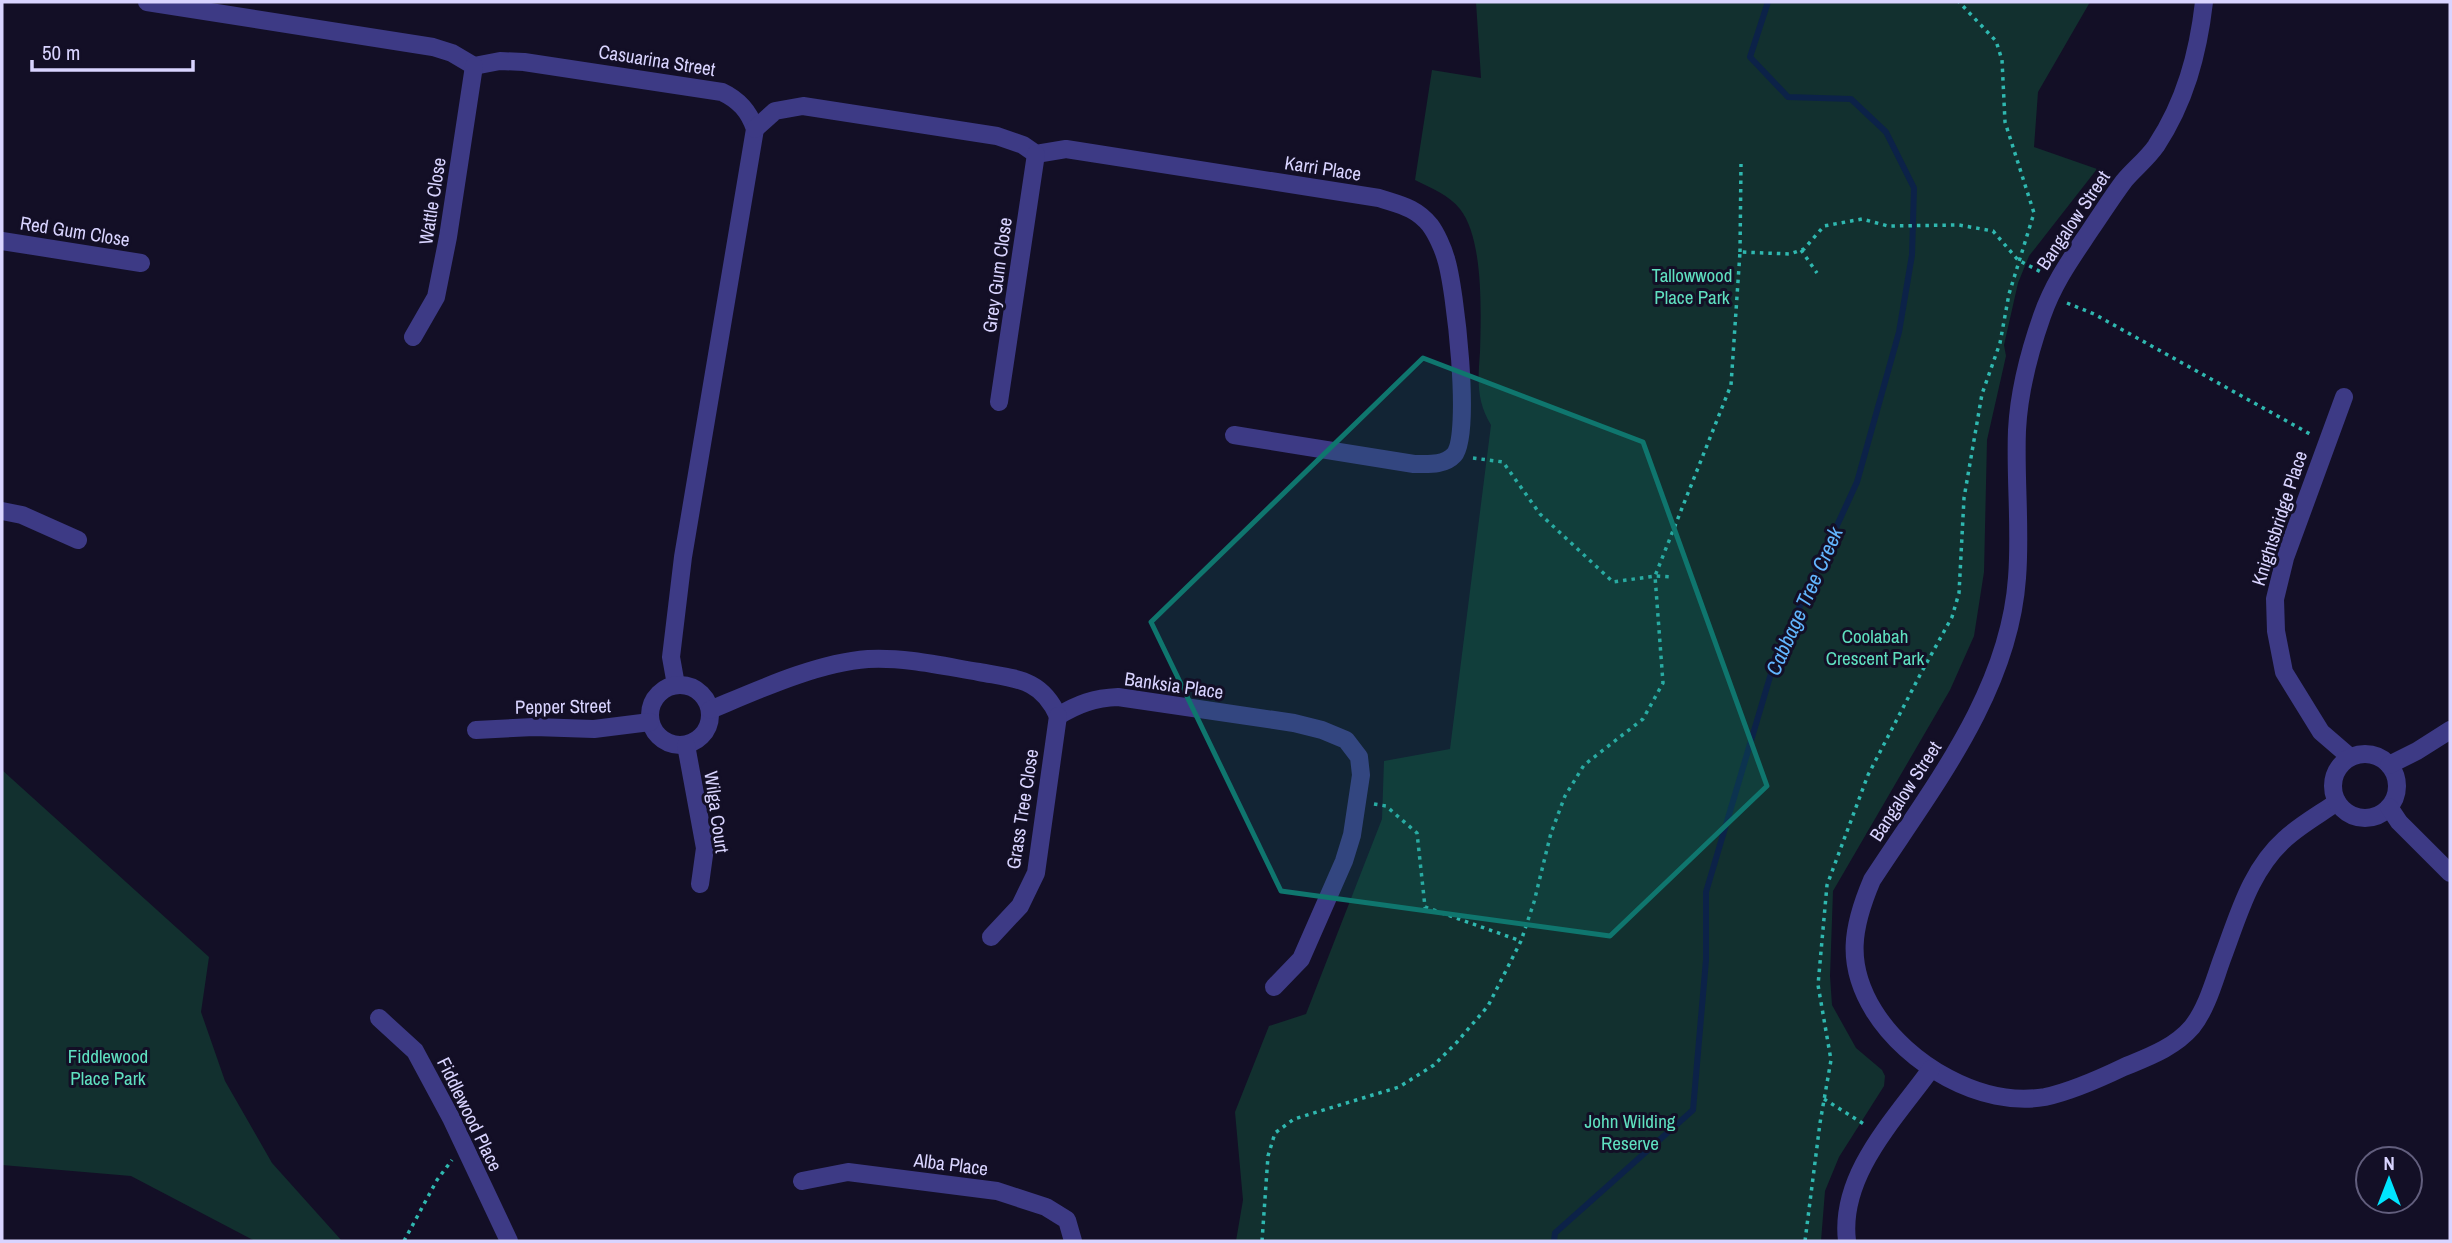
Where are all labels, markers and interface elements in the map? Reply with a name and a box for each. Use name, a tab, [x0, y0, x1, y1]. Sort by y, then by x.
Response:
scale bar	[32, 28, 192, 72]
text: 50 m	[42, 38, 80, 67]
street label: Casuarina Street	[597, 38, 718, 82]
street label: Karri Place	[1283, 149, 1363, 187]
street label: Wattle Close	[412, 156, 452, 246]
street label: Bangalow Street	[2030, 165, 2116, 275]
street label: Red Gum Close	[18, 209, 132, 253]
street label: Grey Gum Close	[976, 216, 1018, 334]
park label: Tallowwood Place Park	[1652, 262, 1732, 310]
street label: Knightsbridge Place	[2245, 447, 2313, 589]
water label: Cabbage Tree Creek	[1758, 521, 1850, 680]
park label: Coolabah Crescent Park	[1826, 623, 1925, 671]
street label: Banksia Place	[1123, 665, 1225, 705]
street label: Pepper Street	[515, 692, 612, 720]
street label: Bangalow Street	[1863, 735, 1947, 846]
street label: Grass Tree Close	[1000, 747, 1044, 871]
street label: Wilga Court	[698, 769, 736, 855]
park label: Fiddlewood Place Park	[68, 1043, 148, 1091]
street label: Fiddlewood Place	[431, 1053, 509, 1175]
park label: John Wilding Reserve	[1585, 1108, 1676, 1156]
north arrow	[2354, 1145, 2424, 1215]
street label: Alba Place	[911, 1146, 990, 1181]
text: N	[2383, 1150, 2395, 1176]

